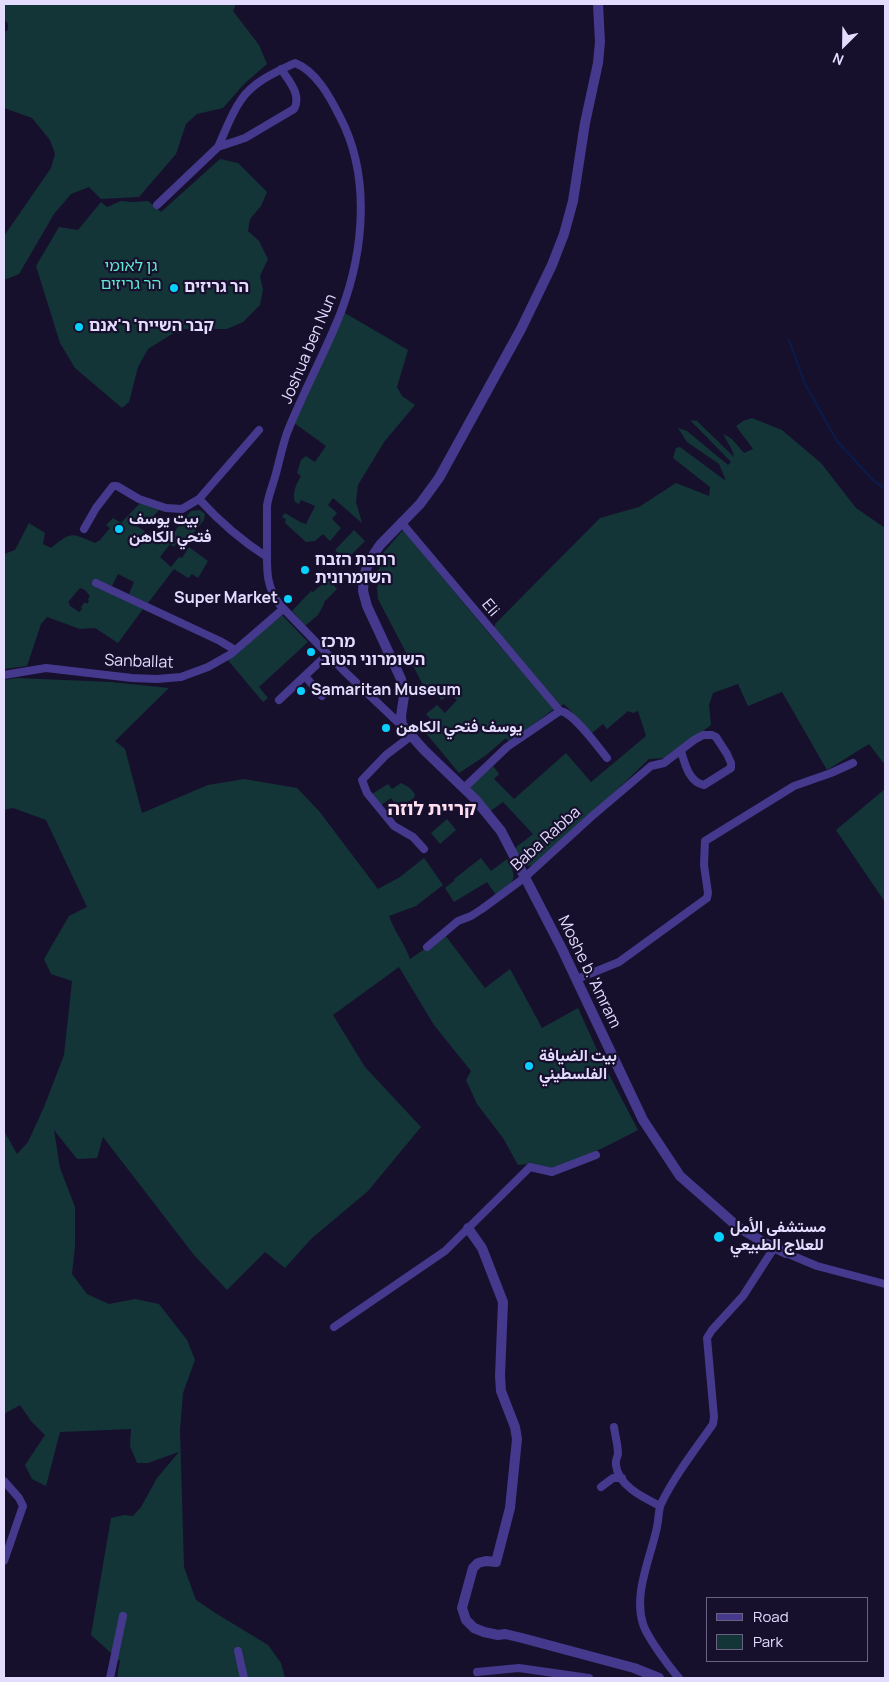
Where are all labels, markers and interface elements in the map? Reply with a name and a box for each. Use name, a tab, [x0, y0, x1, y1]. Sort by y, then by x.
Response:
north arrow	[819, 20, 869, 70]
text: N	[830, 49, 846, 70]
park label: גן לאומי הר גריזים	[100, 257, 162, 295]
place label: הר גריזים	[184, 278, 249, 298]
marker: הר גריזים	[168, 282, 180, 294]
street label: Joshua ben Nun	[277, 291, 341, 407]
place label: קבר השייח' ר'אנם	[89, 317, 214, 337]
marker: קבר השייח' ר'אנם	[73, 321, 85, 333]
place label: بيت يوسف فتحي الكاهن	[129, 510, 211, 548]
marker: بيت يوسف فتحي الكاهن	[113, 523, 125, 535]
place label: רחבת הזבח השומרונית	[315, 551, 396, 589]
marker: רחבת הזבח השומרונית	[299, 564, 311, 576]
place label: Super Market	[174, 589, 278, 609]
marker: Super Market	[282, 593, 294, 605]
street label: Eli	[477, 595, 503, 621]
place label: מרכז השומרוני הטוב	[321, 633, 425, 671]
marker: מרכז השומרוני הטוב	[305, 646, 317, 658]
street label: Sanballat	[104, 651, 174, 673]
place label: Samaritan Museum	[311, 681, 461, 701]
marker: Samaritan Museum	[295, 685, 307, 697]
place label: يوسف فتحي الكاهن	[396, 718, 523, 738]
marker: يوسف فتحي الكاهن	[380, 722, 392, 734]
district label: קריית לוזה	[387, 799, 477, 821]
street label: Baba Rabba	[507, 803, 585, 875]
street label: Moshe b. 'Amram	[553, 913, 625, 1031]
place label: بيت الضيافة الفلسطيني	[539, 1047, 617, 1085]
marker: بيت الضيافة الفلسطيني	[523, 1060, 535, 1072]
place label: مستشفى الأمل للعلاج الطبيعي	[730, 1218, 826, 1256]
marker: مستشفى الأمل للعلاج الطبيعي	[712, 1230, 726, 1244]
legend	[706, 1597, 869, 1662]
text: Road	[753, 1606, 789, 1627]
text: Park	[753, 1631, 783, 1652]

